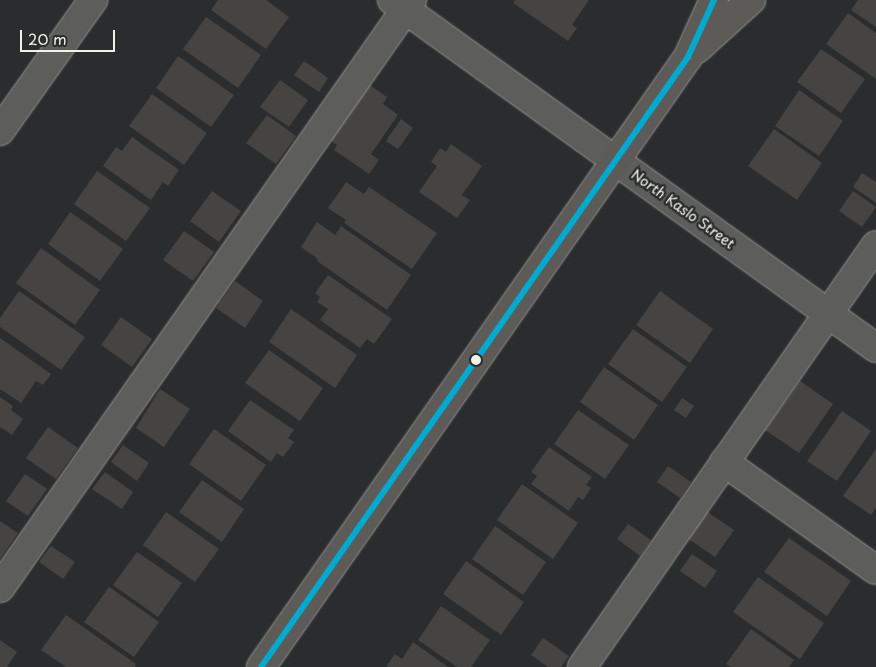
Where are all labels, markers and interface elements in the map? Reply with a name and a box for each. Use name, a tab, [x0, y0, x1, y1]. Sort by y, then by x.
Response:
scale bar	[22, 20, 118, 52]
text: 20 m	[28, 27, 67, 50]
street label: North Kaslo Street	[627, 165, 739, 253]
unlabelled marker	[471, 355, 481, 365]

